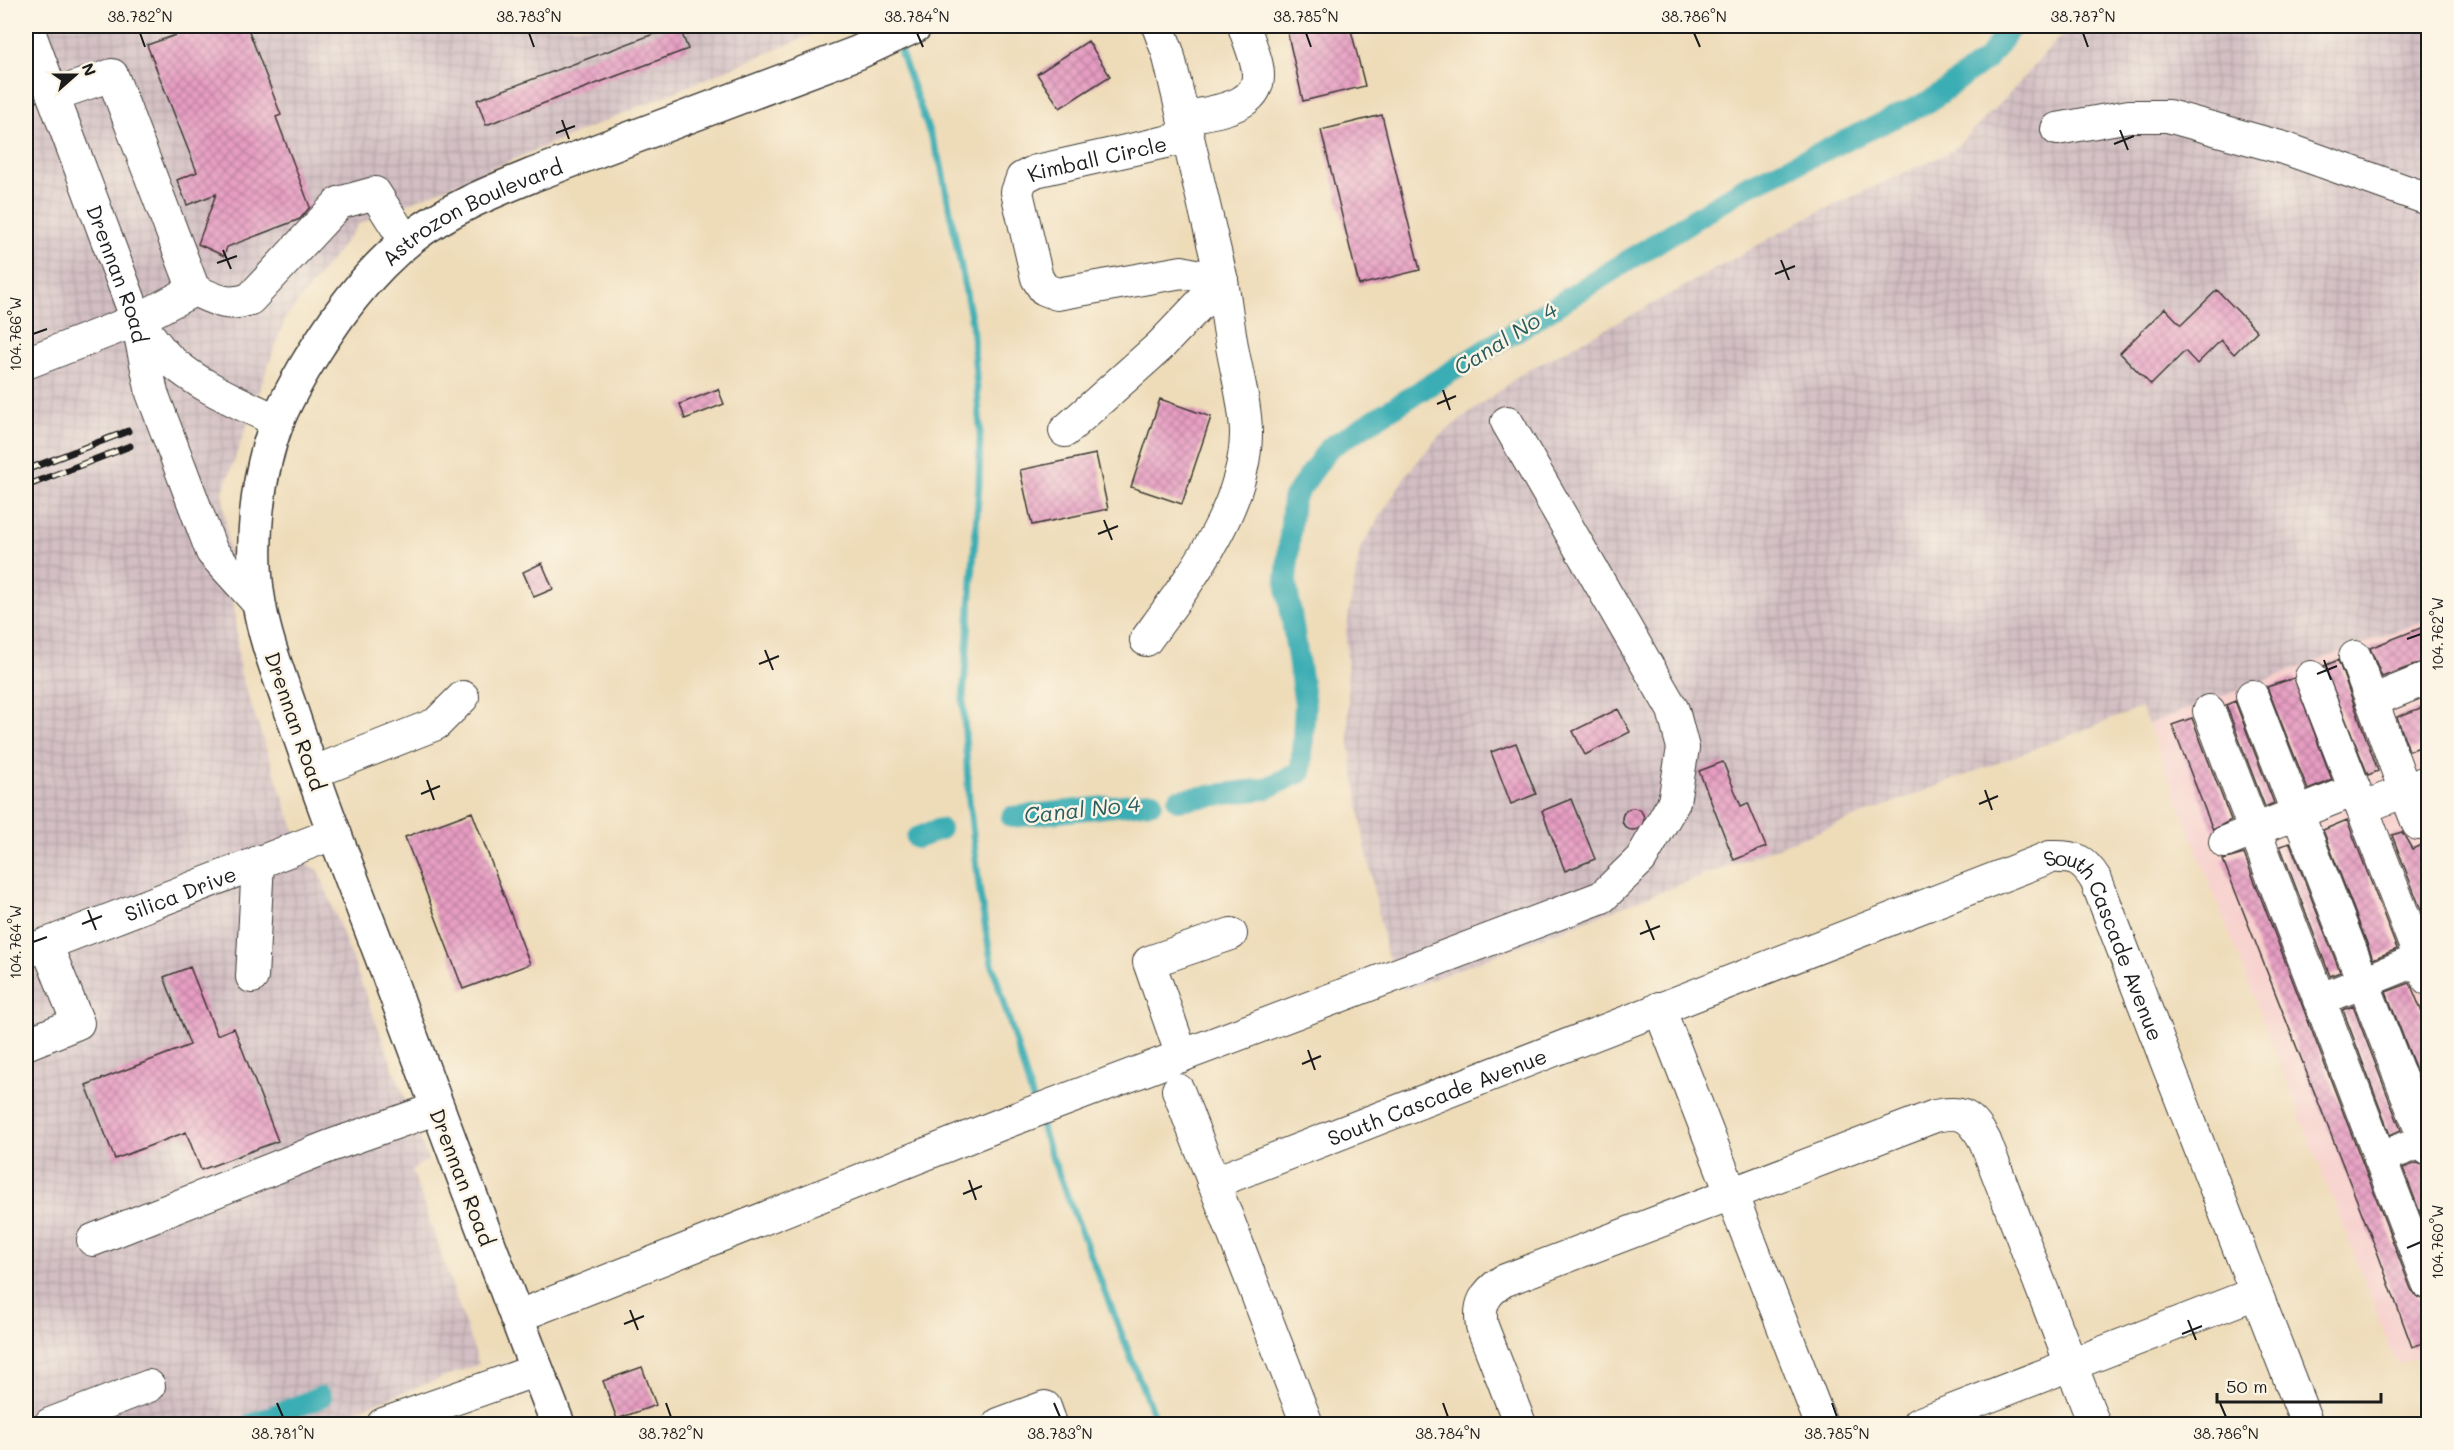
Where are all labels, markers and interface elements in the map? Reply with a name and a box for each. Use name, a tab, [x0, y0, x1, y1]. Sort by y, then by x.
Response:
text: 38.782°N	[108, 6, 172, 26]
text: 38.783°N	[496, 6, 562, 26]
text: 38.784°N	[884, 6, 950, 26]
text: 38.785°N	[1273, 6, 1339, 26]
text: 38.786°N	[1661, 6, 1727, 26]
text: 38.787°N	[2051, 6, 2115, 26]
north arrow	[45, 45, 105, 105]
text: N	[77, 60, 101, 79]
street label: Kimball Circle	[1022, 129, 1169, 187]
street label: Astrozon Boulevard	[375, 152, 566, 271]
street label: Drennan Road	[81, 201, 155, 345]
water label: Canal No 4	[1448, 295, 1562, 381]
text: 104.766°W	[5, 297, 25, 371]
text: 104.762°W	[2427, 597, 2447, 671]
street label: Drennan Road	[260, 648, 332, 794]
water label: Canal No 4	[1022, 788, 1142, 830]
street label: South Cascade Avenue	[2039, 843, 2170, 1044]
street label: Silica Drive	[120, 859, 240, 926]
text: 104.764°W	[5, 905, 25, 979]
street label: South Cascade Avenue	[1323, 1041, 1550, 1151]
street label: Drennan Road	[424, 1104, 502, 1250]
text: 104.760°W	[2427, 1205, 2447, 1279]
scale bar	[2217, 1366, 2380, 1404]
text: 50 m	[2226, 1374, 2268, 1398]
text: 38.781°N	[251, 1423, 315, 1443]
text: 38.782°N	[639, 1423, 703, 1443]
text: 38.783°N	[1027, 1423, 1093, 1443]
text: 38.784°N	[1415, 1423, 1481, 1443]
text: 38.785°N	[1804, 1423, 1870, 1443]
text: 38.786°N	[2193, 1423, 2259, 1443]

